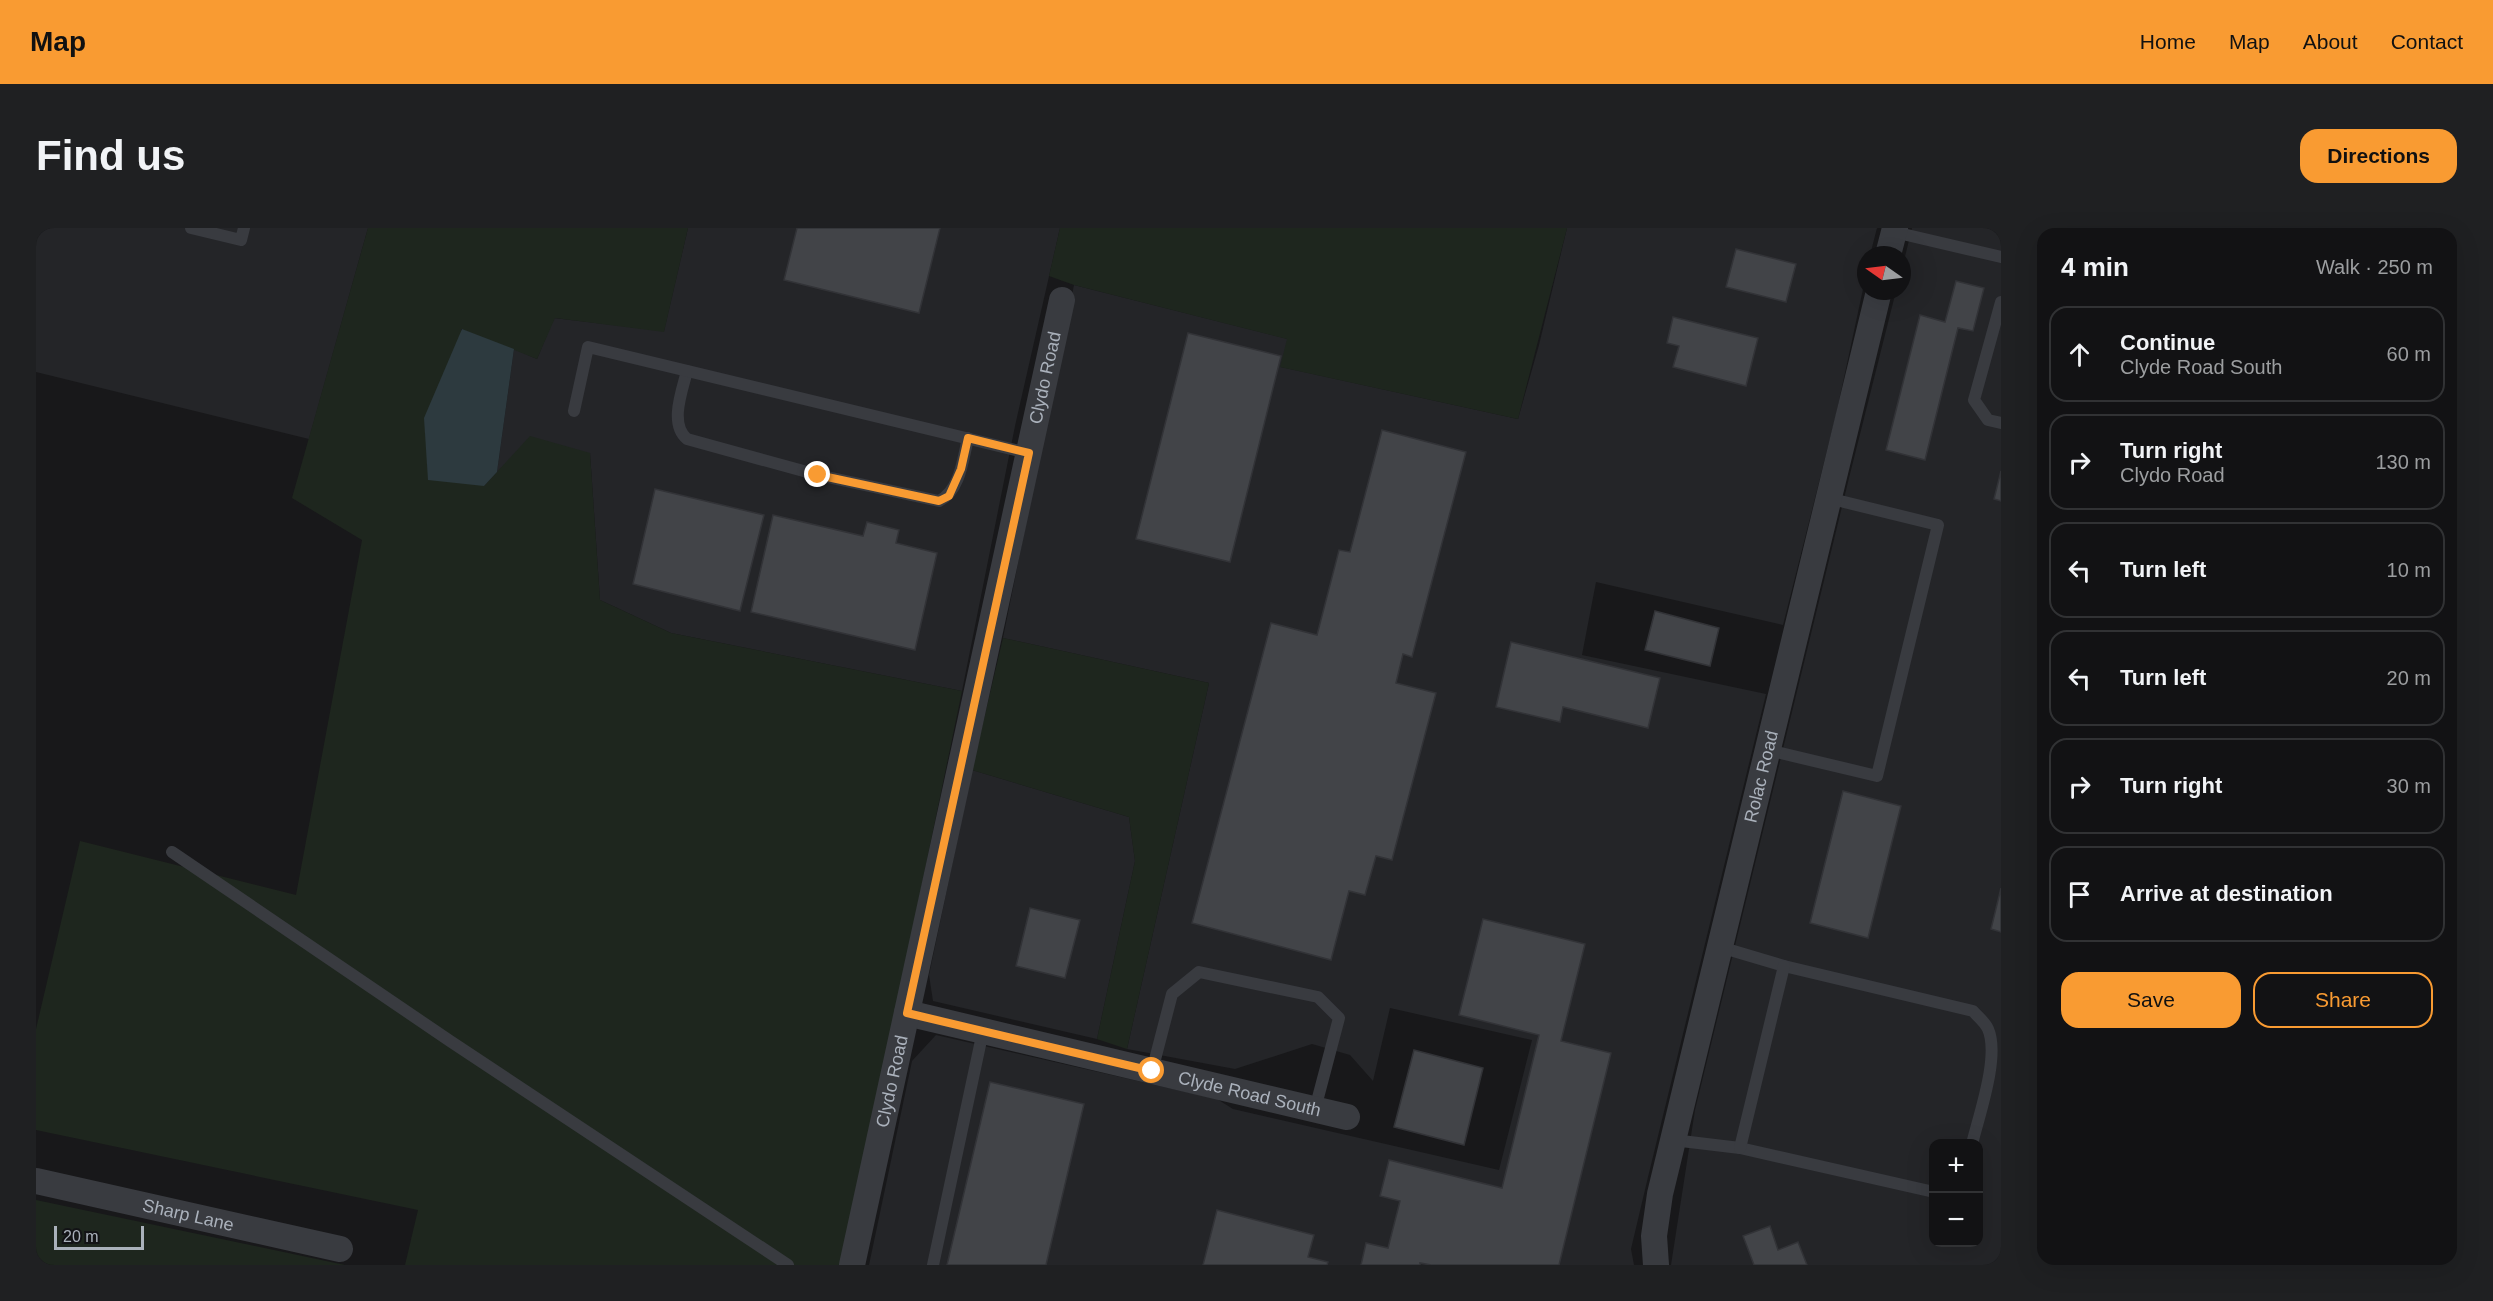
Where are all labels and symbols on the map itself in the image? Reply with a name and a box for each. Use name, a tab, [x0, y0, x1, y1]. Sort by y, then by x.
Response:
north arrow	[1857, 246, 1911, 300]
street label: Clydo Road	[1025, 330, 1065, 426]
route end	[804, 461, 830, 487]
street label: Rolac Road	[1740, 729, 1782, 825]
street label: Clydo Road	[872, 1033, 912, 1129]
route start	[1138, 1057, 1164, 1083]
street label: Clyde Road South	[1176, 1067, 1323, 1121]
street label: Sharp Lane	[141, 1195, 236, 1235]
scale bar	[54, 1223, 144, 1250]

